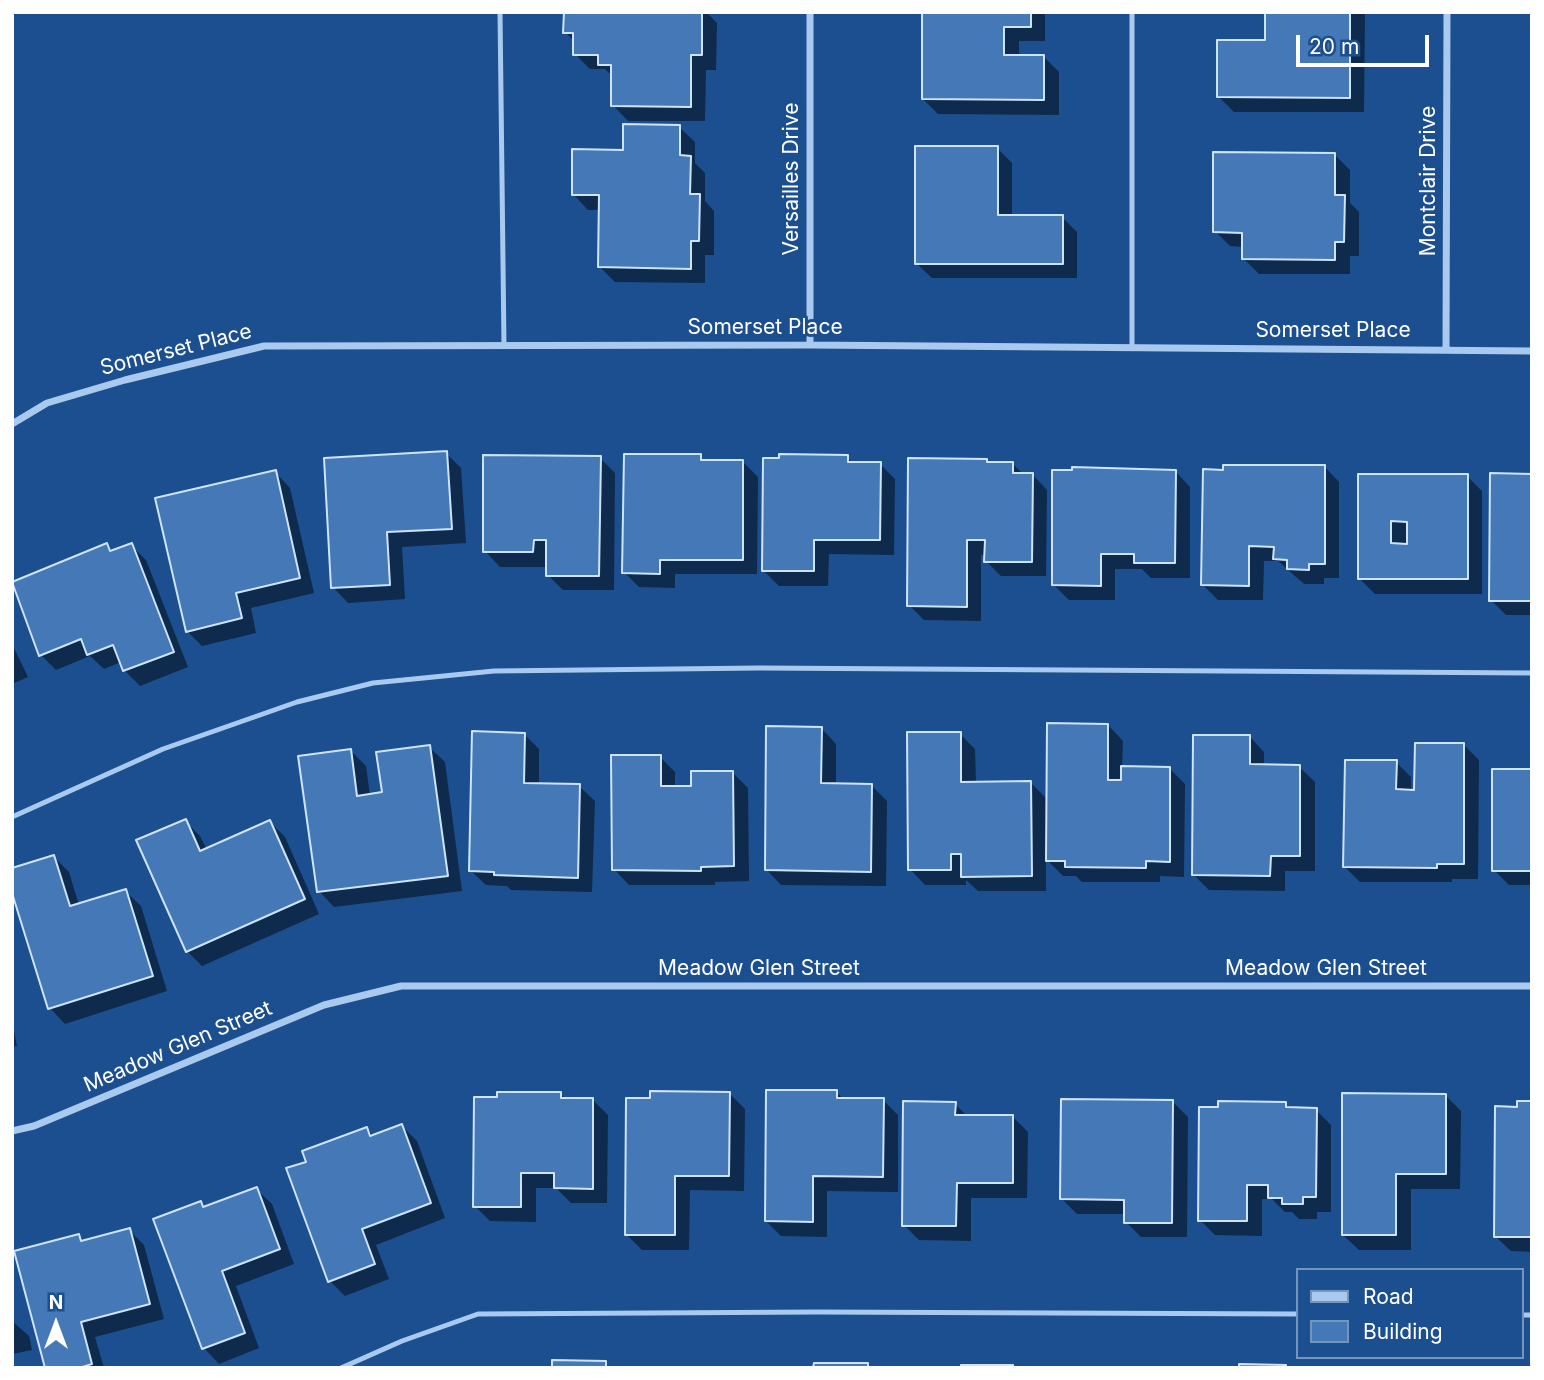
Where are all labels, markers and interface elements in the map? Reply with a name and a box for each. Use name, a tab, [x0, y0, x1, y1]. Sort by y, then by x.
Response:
scale bar	[1299, 21, 1432, 65]
text: 20 m	[1309, 34, 1359, 59]
street label: Versailles Drive	[779, 102, 805, 256]
street label: Montclair Drive	[1416, 106, 1442, 256]
street label: Somerset Place	[687, 315, 843, 341]
street label: Somerset Place	[1255, 318, 1411, 344]
street label: Somerset Place	[98, 319, 254, 381]
street label: Meadow Glen Street	[658, 956, 860, 982]
street label: Meadow Glen Street	[1225, 956, 1427, 982]
street label: Meadow Glen Street	[80, 996, 276, 1098]
legend	[1296, 1268, 1523, 1359]
text: Road	[1363, 1284, 1414, 1309]
north arrow	[21, 1289, 91, 1359]
text: N	[49, 1291, 63, 1314]
text: Building	[1363, 1319, 1443, 1344]

